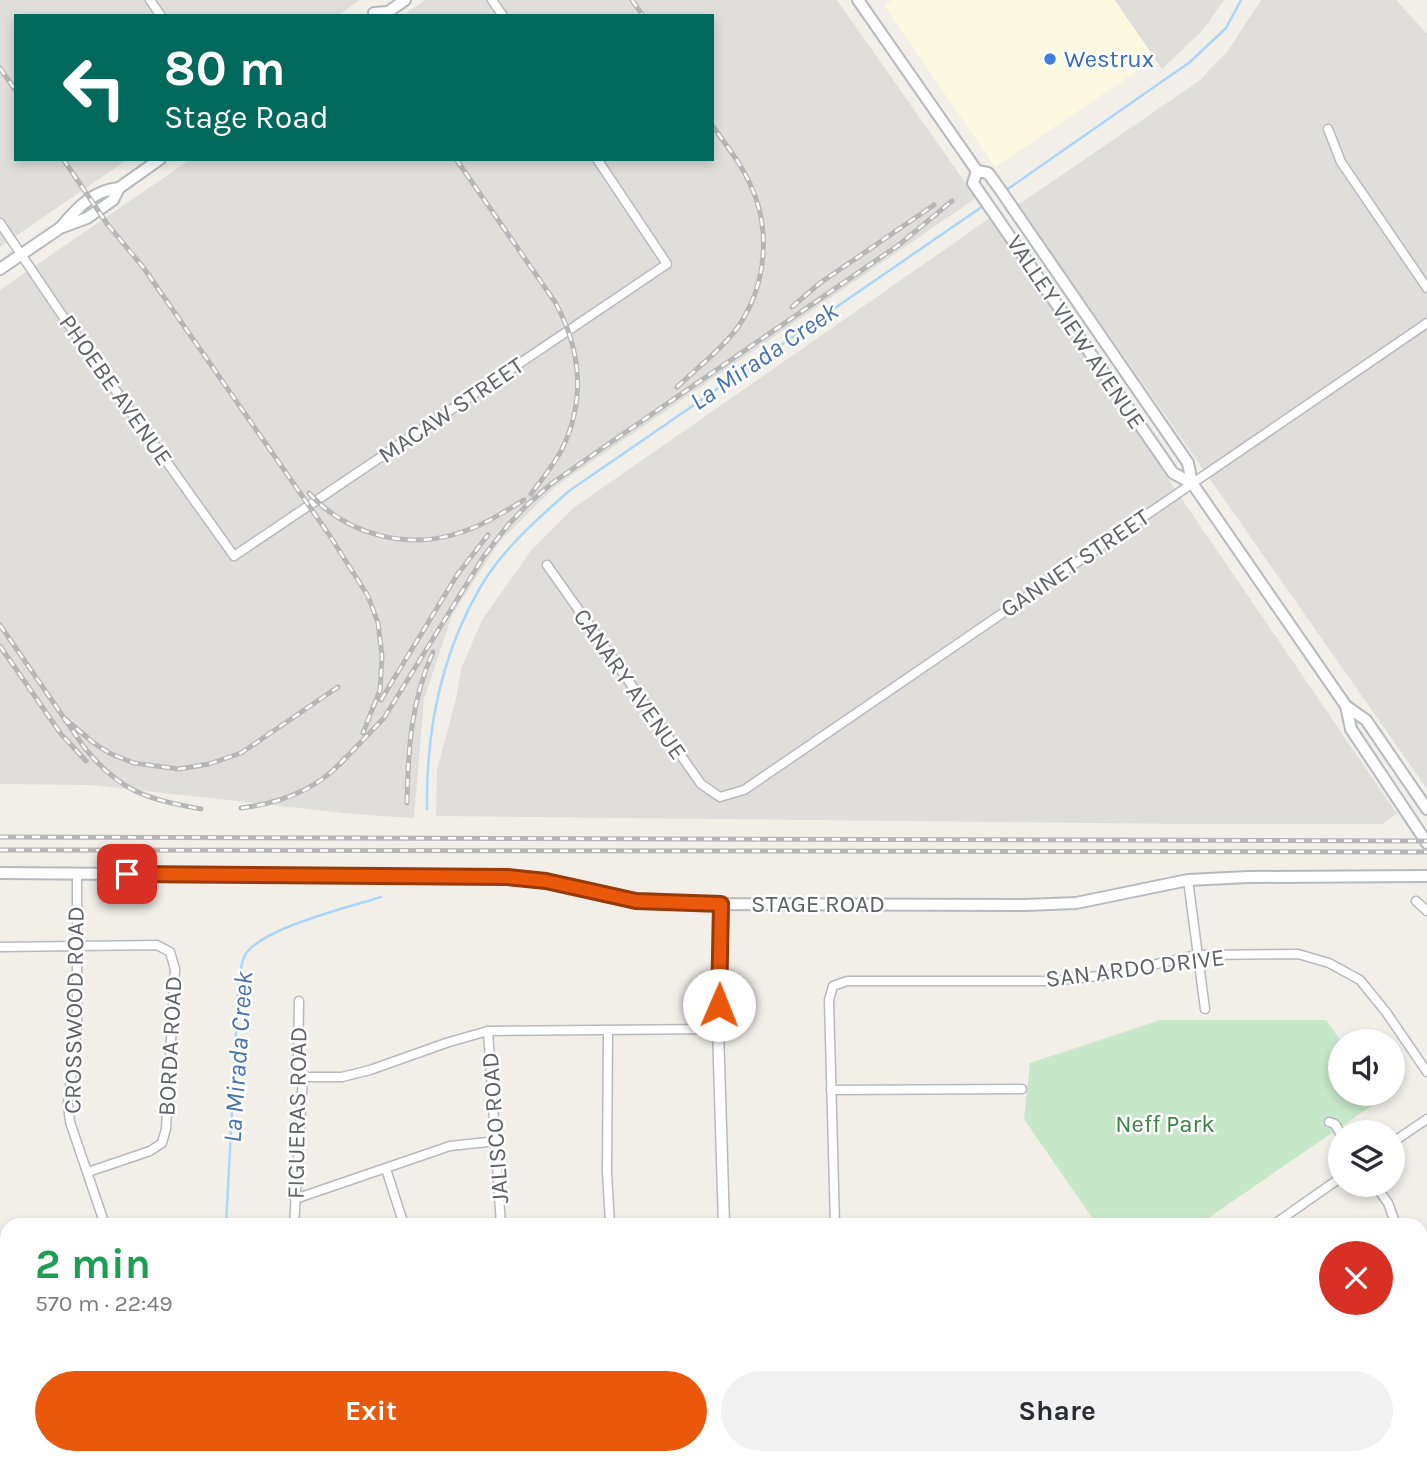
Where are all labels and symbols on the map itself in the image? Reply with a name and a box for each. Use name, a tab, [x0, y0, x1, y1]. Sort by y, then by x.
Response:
place label: Westrux	[1064, 45, 1154, 73]
marker: Westrux	[1042, 51, 1058, 67]
street label: VALLEY VIEW AVENUE	[1001, 230, 1151, 434]
water label: La Mirada Creek	[684, 295, 844, 417]
street label: PHOEBE AVENUE	[53, 309, 179, 471]
street label: MACAW STREET	[373, 351, 529, 469]
street label: GANNET STREET	[995, 503, 1155, 623]
street label: CANARY AVENUE	[567, 603, 693, 765]
pin	[97, 844, 157, 904]
street label: STAGE ROAD	[751, 890, 885, 918]
street label: CROSSWOOD ROAD	[58, 906, 90, 1114]
street label: SAN ARDO DRIVE	[1044, 943, 1226, 993]
position arrow	[682, 968, 756, 1042]
water label: La Mirada Creek	[217, 970, 260, 1144]
street label: BORDA ROAD	[152, 975, 188, 1117]
street label: FIGUERAS ROAD	[281, 1027, 313, 1199]
street label: JALISCO ROAD	[476, 1051, 514, 1205]
park label: Neff Park	[1115, 1110, 1215, 1138]

